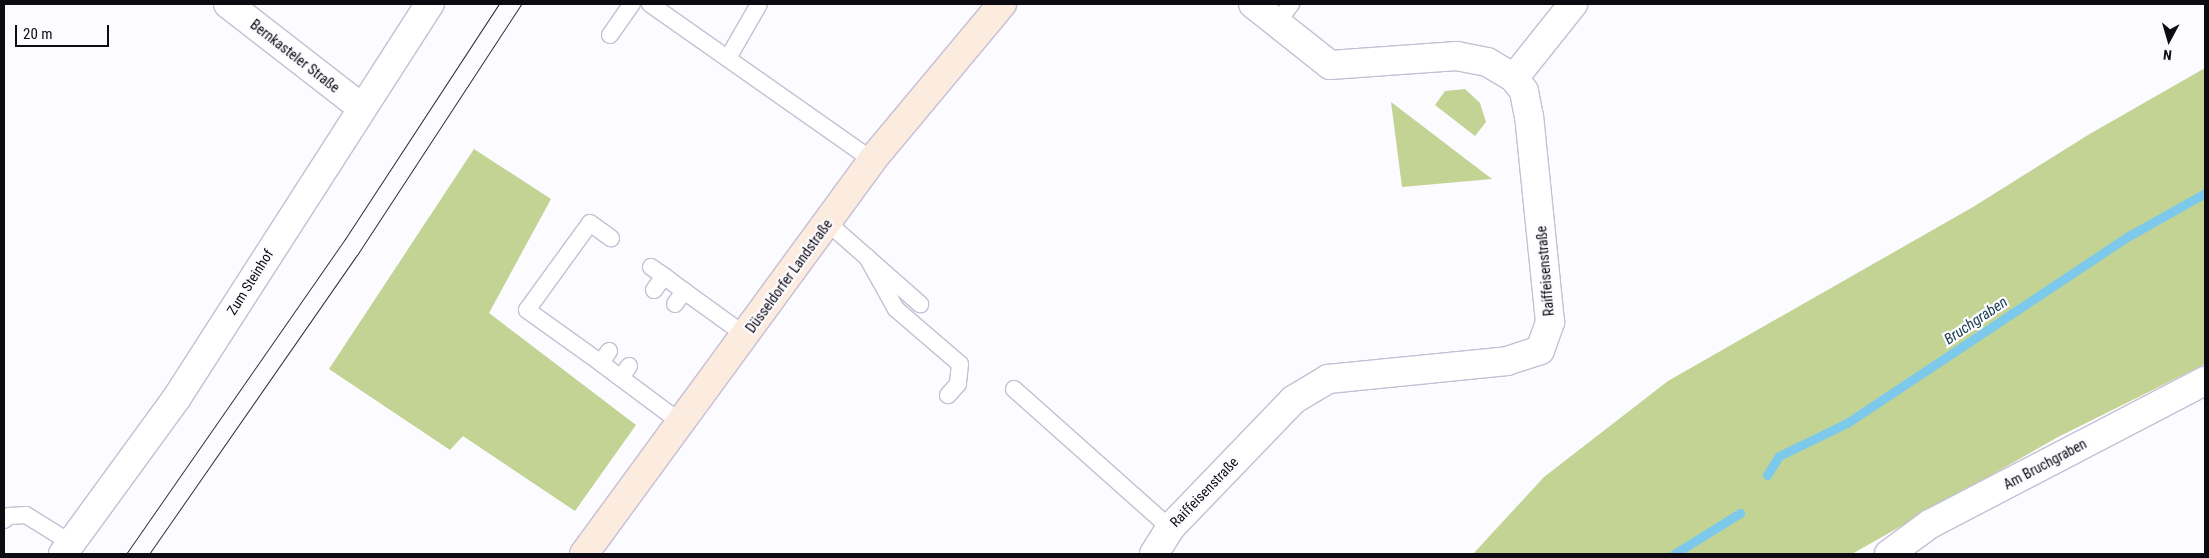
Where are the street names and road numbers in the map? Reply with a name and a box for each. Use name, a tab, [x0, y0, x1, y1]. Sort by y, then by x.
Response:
street label: Bernkasteler Straße	[247, 16, 343, 96]
street label: Düsseldorfer Landstraße	[742, 216, 836, 336]
street label: Raiffeisenstraße	[1533, 225, 1557, 317]
street label: Zum Steinhof	[223, 246, 277, 318]
street label: Am Bruchgraben	[2001, 435, 2089, 493]
street label: Raiffeisenstraße	[1166, 454, 1242, 530]

